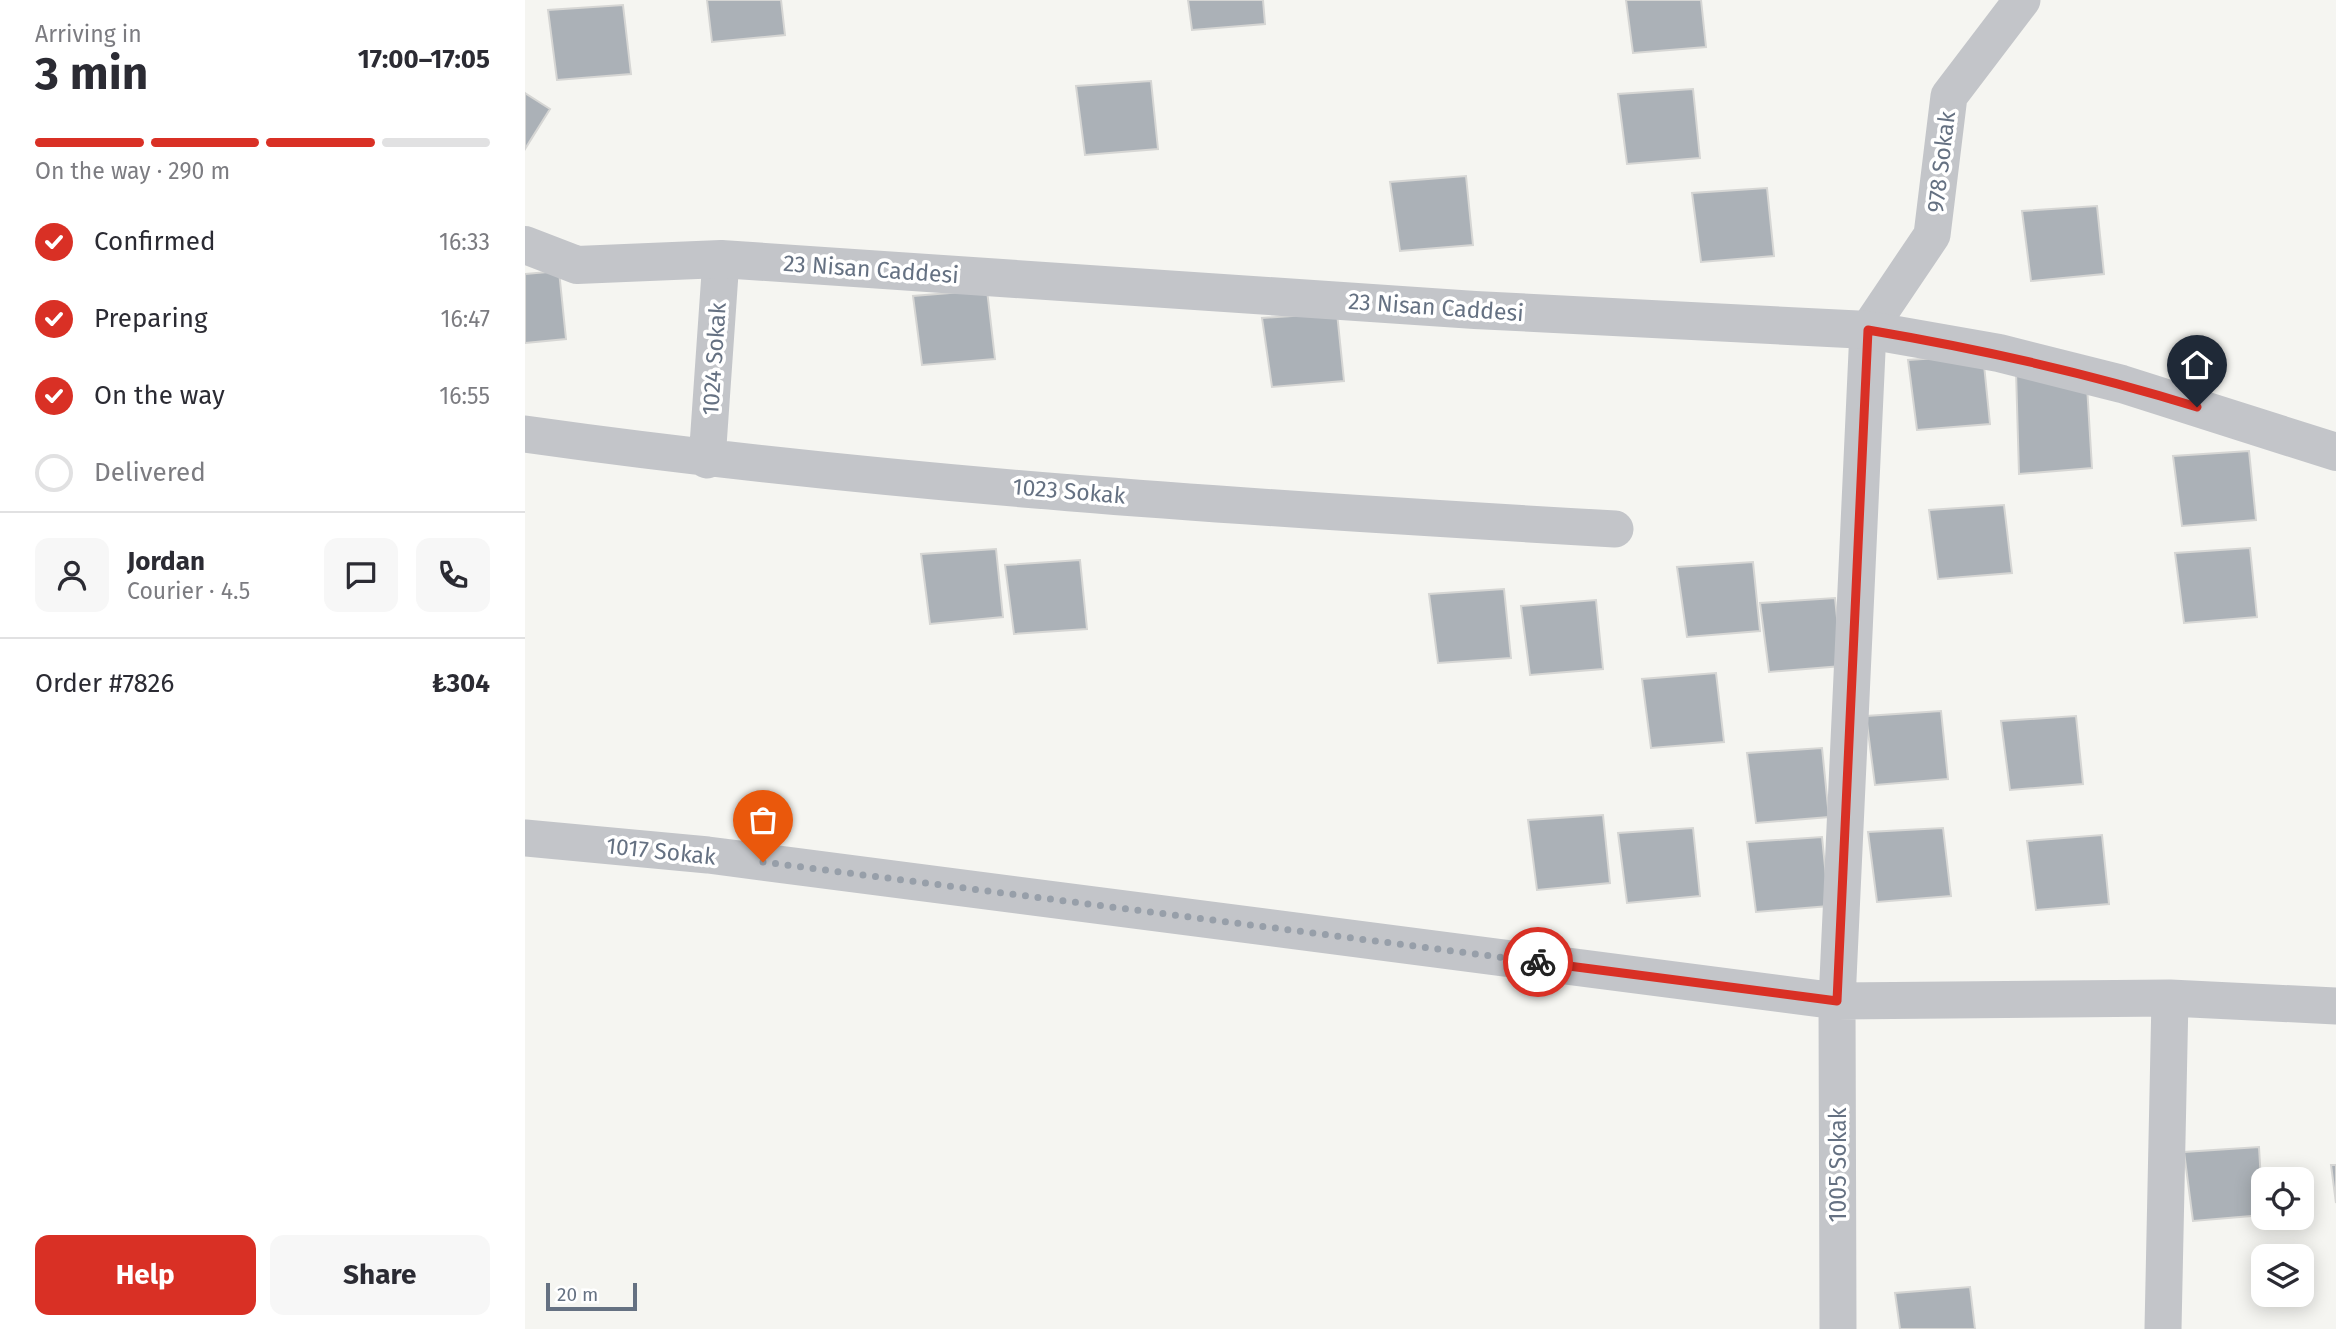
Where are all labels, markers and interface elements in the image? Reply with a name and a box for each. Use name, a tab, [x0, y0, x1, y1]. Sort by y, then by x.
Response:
text: Arriving in	[35, 20, 142, 48]
text: 17:00–17:05	[358, 44, 490, 75]
text: 3 min	[35, 46, 148, 101]
street label: 978 Sokak	[1921, 109, 1961, 214]
text: On the way · 290 m	[35, 157, 230, 185]
icon: check	[35, 223, 73, 261]
text: Confirmed	[94, 226, 215, 257]
text: 16:33	[439, 228, 490, 256]
street label: 23 Nisan Caddesi	[782, 249, 960, 289]
street label: 23 Nisan Caddesi	[1347, 287, 1525, 327]
icon: check	[35, 300, 73, 338]
street label: 1024 Sokak	[696, 301, 732, 416]
text: Preparing	[94, 303, 207, 334]
text: 16:47	[440, 305, 490, 333]
pin	[2167, 335, 2227, 407]
icon: home	[2178, 346, 2216, 384]
icon: check	[35, 377, 73, 415]
text: On the way	[94, 380, 225, 411]
text: 16:55	[439, 382, 490, 410]
text: Delivered	[94, 457, 206, 488]
street label: 1023 Sokak	[1011, 472, 1127, 510]
button: person	[35, 538, 109, 612]
button: chat	[324, 538, 398, 612]
button: phone	[416, 538, 490, 612]
text: Jordan	[127, 546, 205, 577]
text: Courier · 4.5	[127, 577, 250, 605]
text: Order #7826	[35, 668, 174, 699]
text: ₺304	[432, 668, 490, 699]
pin	[733, 790, 793, 862]
icon: bag	[744, 801, 782, 839]
street label: 1017 Sokak	[605, 831, 717, 871]
courier	[1503, 927, 1573, 997]
icon: bike	[1519, 943, 1557, 981]
street label: 1005 Sokak	[1824, 1107, 1852, 1222]
map controls	[2251, 1167, 2314, 1307]
button: locate	[2251, 1167, 2314, 1230]
button: Help	[35, 1235, 256, 1315]
button: Share	[270, 1235, 490, 1315]
button: layers	[2251, 1244, 2314, 1307]
scale bar	[546, 1280, 637, 1312]
text: 20 m	[557, 1283, 598, 1306]

